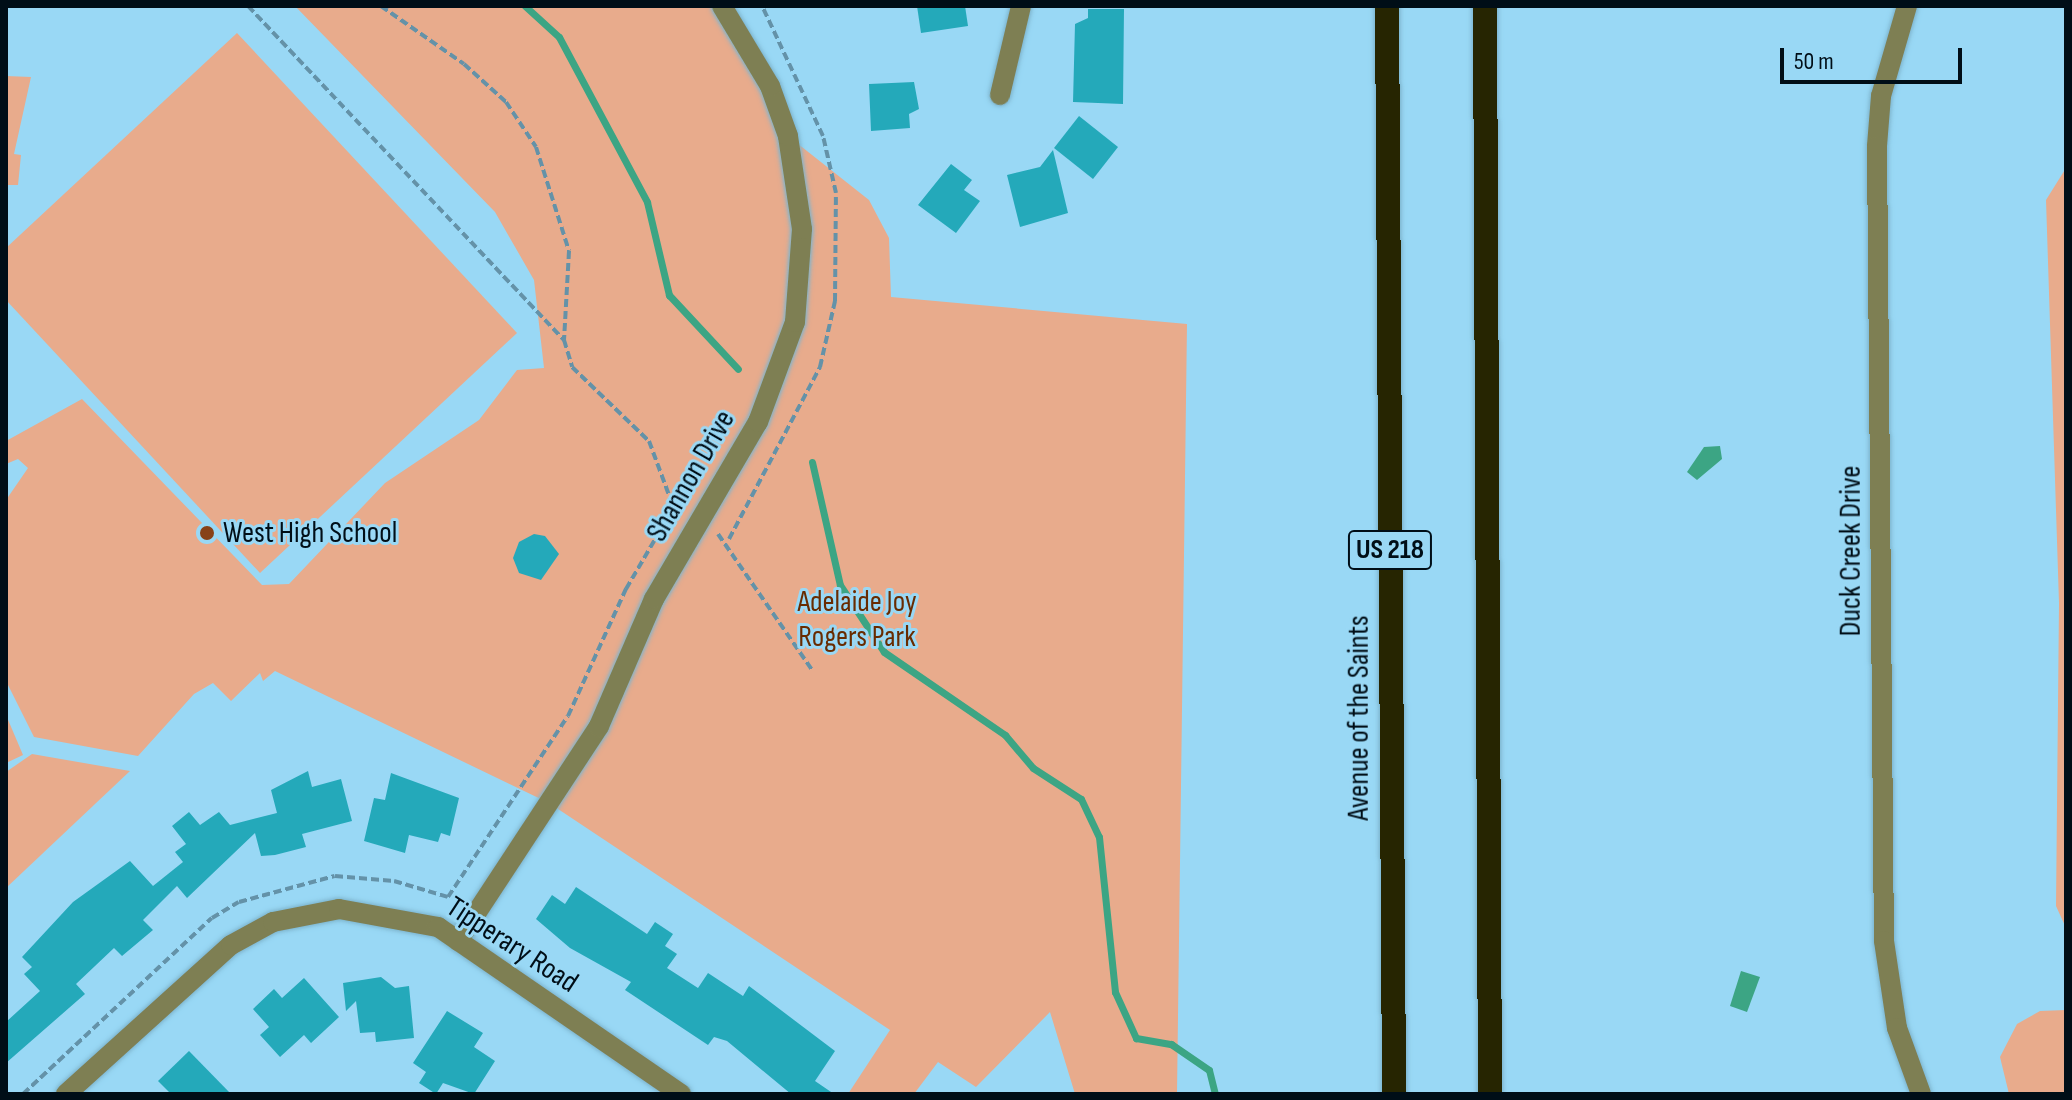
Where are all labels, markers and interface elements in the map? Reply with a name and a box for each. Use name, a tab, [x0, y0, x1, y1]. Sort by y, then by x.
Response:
scale bar	[1784, 32, 1966, 82]
text: 50 m	[1794, 47, 1834, 76]
street label: Shannon Drive	[639, 404, 743, 548]
street label: Duck Creek Drive	[1833, 466, 1869, 636]
place label: West High School	[223, 515, 397, 551]
marker: West High School	[198, 524, 216, 542]
road number: US 218	[1346, 526, 1434, 574]
park label: Adelaide Joy Rogers Park	[798, 584, 916, 654]
street label: Avenue of the Saints	[1341, 615, 1377, 821]
street label: Tipperary Road	[439, 889, 585, 1001]

